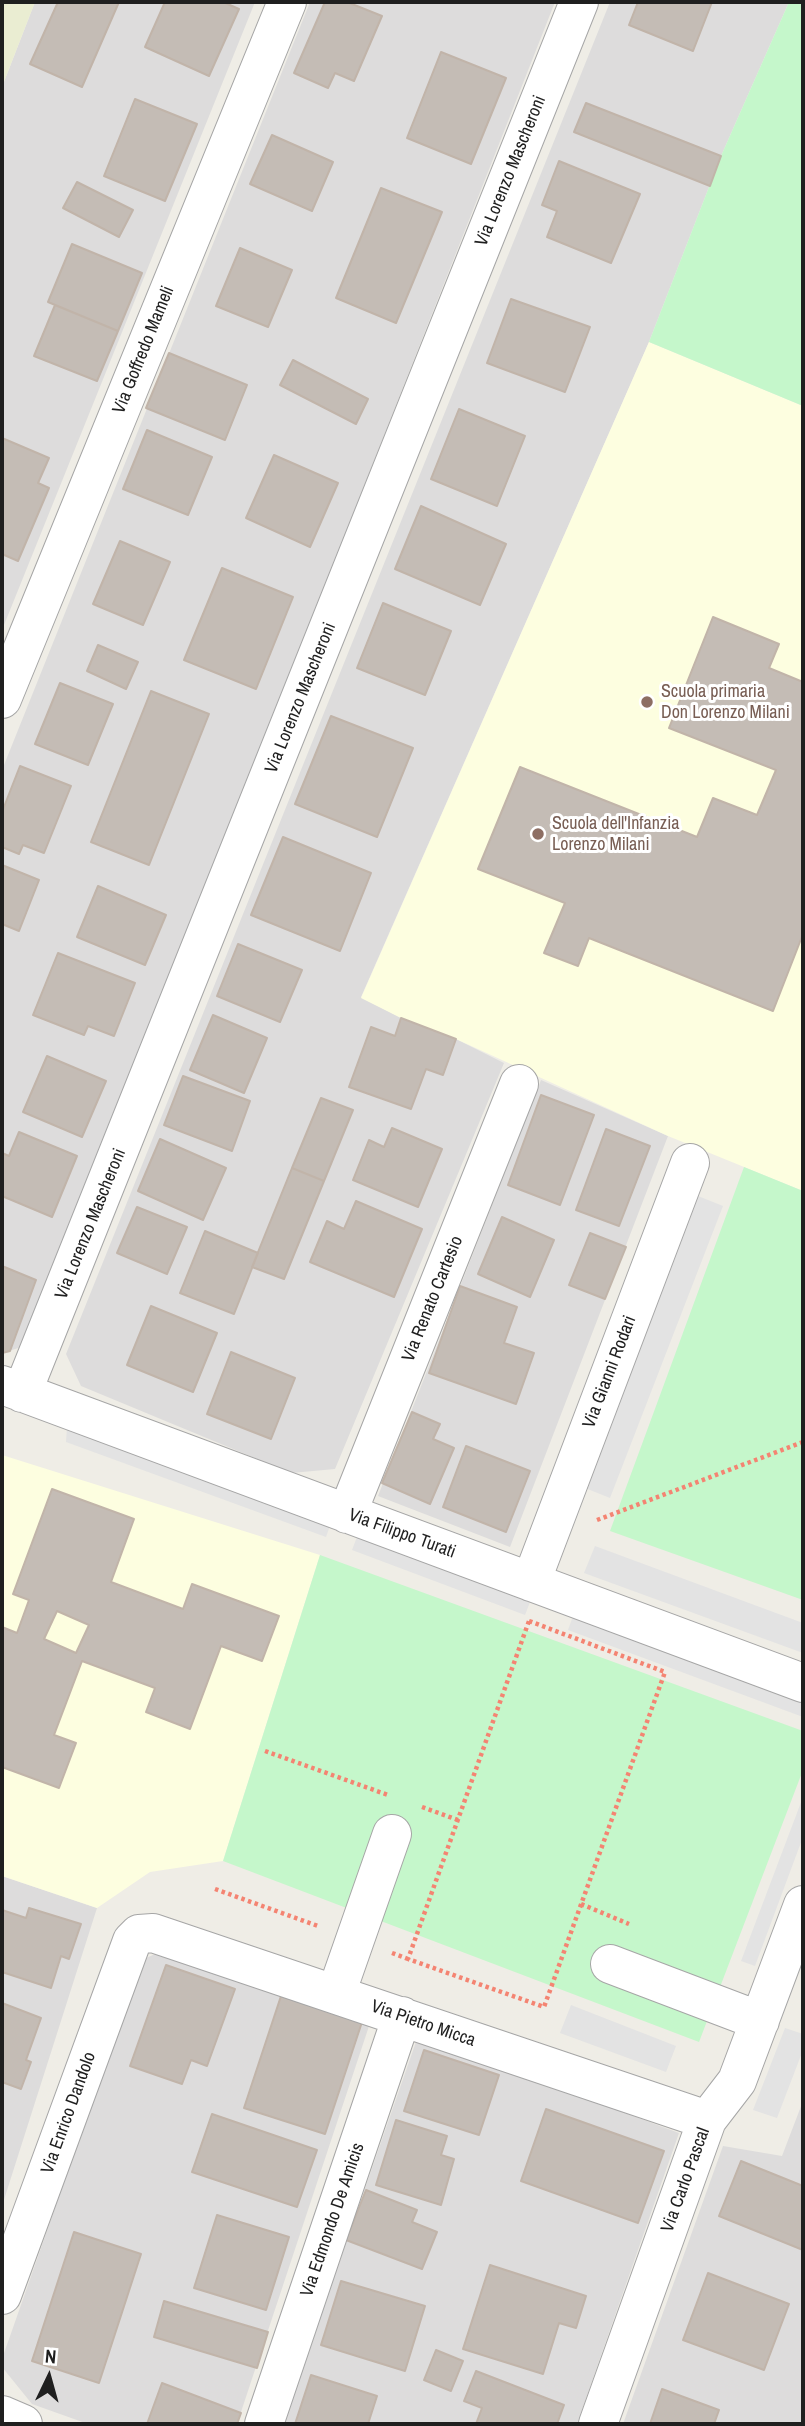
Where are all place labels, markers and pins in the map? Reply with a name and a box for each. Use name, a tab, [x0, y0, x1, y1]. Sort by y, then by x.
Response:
place label: Scuola primaria Don Lorenzo Milani	[661, 681, 790, 724]
marker: Scuola primaria Don Lorenzo Milani	[639, 694, 655, 710]
place label: Scuola dell'Infanzia Lorenzo Milani	[552, 813, 680, 856]
marker: Scuola dell'Infanzia Lorenzo Milani	[530, 826, 546, 842]

